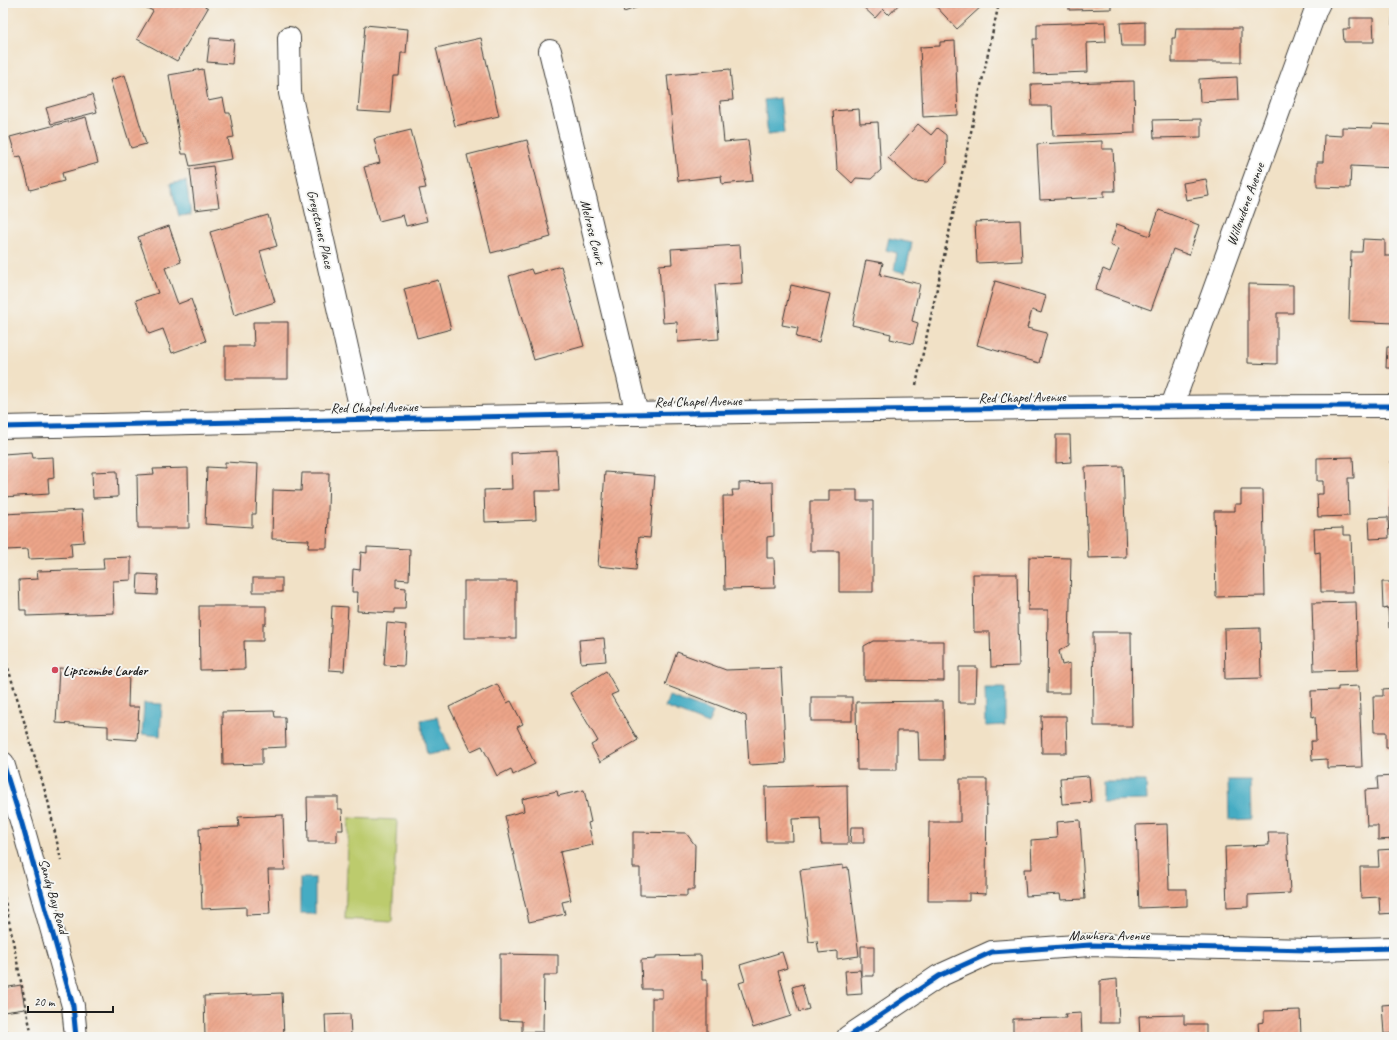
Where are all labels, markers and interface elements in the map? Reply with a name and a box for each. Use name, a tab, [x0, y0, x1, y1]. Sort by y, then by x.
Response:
street label: Willowdene Avenue	[1223, 159, 1269, 248]
street label: Greystanes Place	[303, 188, 338, 271]
street label: Melrose Court	[576, 198, 609, 268]
street label: Red Chapel Avenue	[978, 388, 1067, 407]
street label: Red Chapel Avenue	[654, 392, 743, 411]
street label: Red Chapel Avenue	[330, 398, 419, 417]
place label: Lipscombe Larder	[63, 662, 149, 679]
marker: Lipscombe Larder	[50, 665, 60, 675]
street label: Sandy Bay Road	[35, 857, 73, 938]
street label: Mawhera Avenue	[1069, 927, 1151, 944]
scale bar	[28, 988, 113, 1014]
text: 20 m	[34, 994, 56, 1010]

